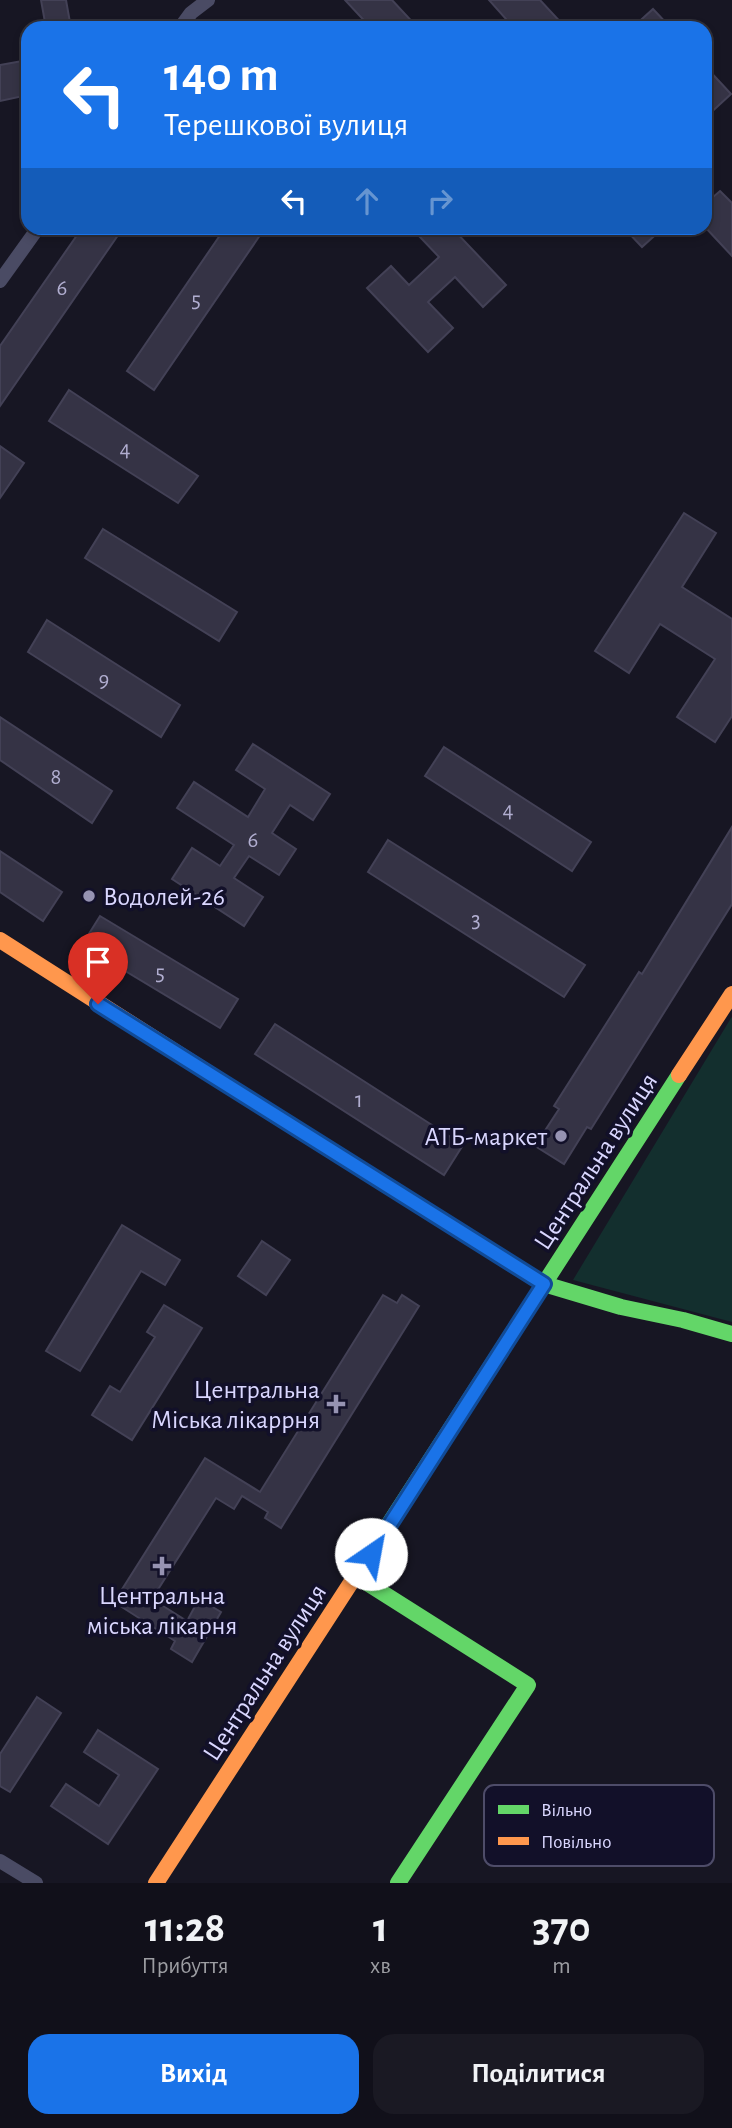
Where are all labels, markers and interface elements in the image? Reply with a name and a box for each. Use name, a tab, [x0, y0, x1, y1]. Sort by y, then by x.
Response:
icon: left	[49, 49, 140, 140]
text: 140 m	[164, 51, 279, 100]
text: Терешкової вулиця	[164, 109, 408, 141]
icon: left	[275, 182, 313, 220]
icon: ahead	[348, 182, 386, 220]
icon: right	[421, 182, 459, 220]
house number: 6	[57, 277, 67, 300]
house number: 5	[191, 289, 201, 312]
house number: 4	[119, 438, 131, 461]
house number: 9	[99, 669, 109, 692]
house number: 8	[51, 766, 61, 789]
house number: 4	[502, 799, 514, 822]
house number: 6	[248, 829, 258, 852]
place label: Водолей-26	[103, 884, 225, 910]
marker: Водолей-26	[81, 888, 97, 904]
house number: 3	[471, 909, 481, 932]
pin	[68, 932, 128, 1004]
icon: arrive	[79, 943, 117, 981]
house number: 5	[155, 962, 165, 985]
street label: Центральна вулиця	[529, 1069, 662, 1254]
house number: 1	[355, 1089, 363, 1112]
place label: АТБ-маркет	[424, 1124, 548, 1150]
marker: АТБ-маркет	[553, 1128, 569, 1144]
place label: Центральна Міська лікаррня	[151, 1377, 320, 1433]
marker: Центральна Міська лікаррня	[326, 1394, 346, 1414]
position arrow	[334, 1517, 408, 1591]
marker: Центральна міська лікарня	[152, 1556, 172, 1576]
street label: Центральна вулиця	[198, 1580, 331, 1765]
place label: Центральна міська лікарня	[87, 1583, 237, 1639]
legend	[484, 1785, 714, 1866]
text: Вільно	[541, 1801, 592, 1820]
text: Повільно	[541, 1833, 611, 1852]
text: 11:28	[145, 1907, 225, 1949]
text: 1	[373, 1907, 388, 1949]
text: 370	[532, 1907, 591, 1949]
text: Прибуття	[141, 1955, 229, 1978]
text: хв	[370, 1955, 391, 1978]
text: m	[552, 1955, 571, 1978]
button: Вихід	[28, 2034, 359, 2114]
button: Поділитися	[373, 2034, 704, 2114]

